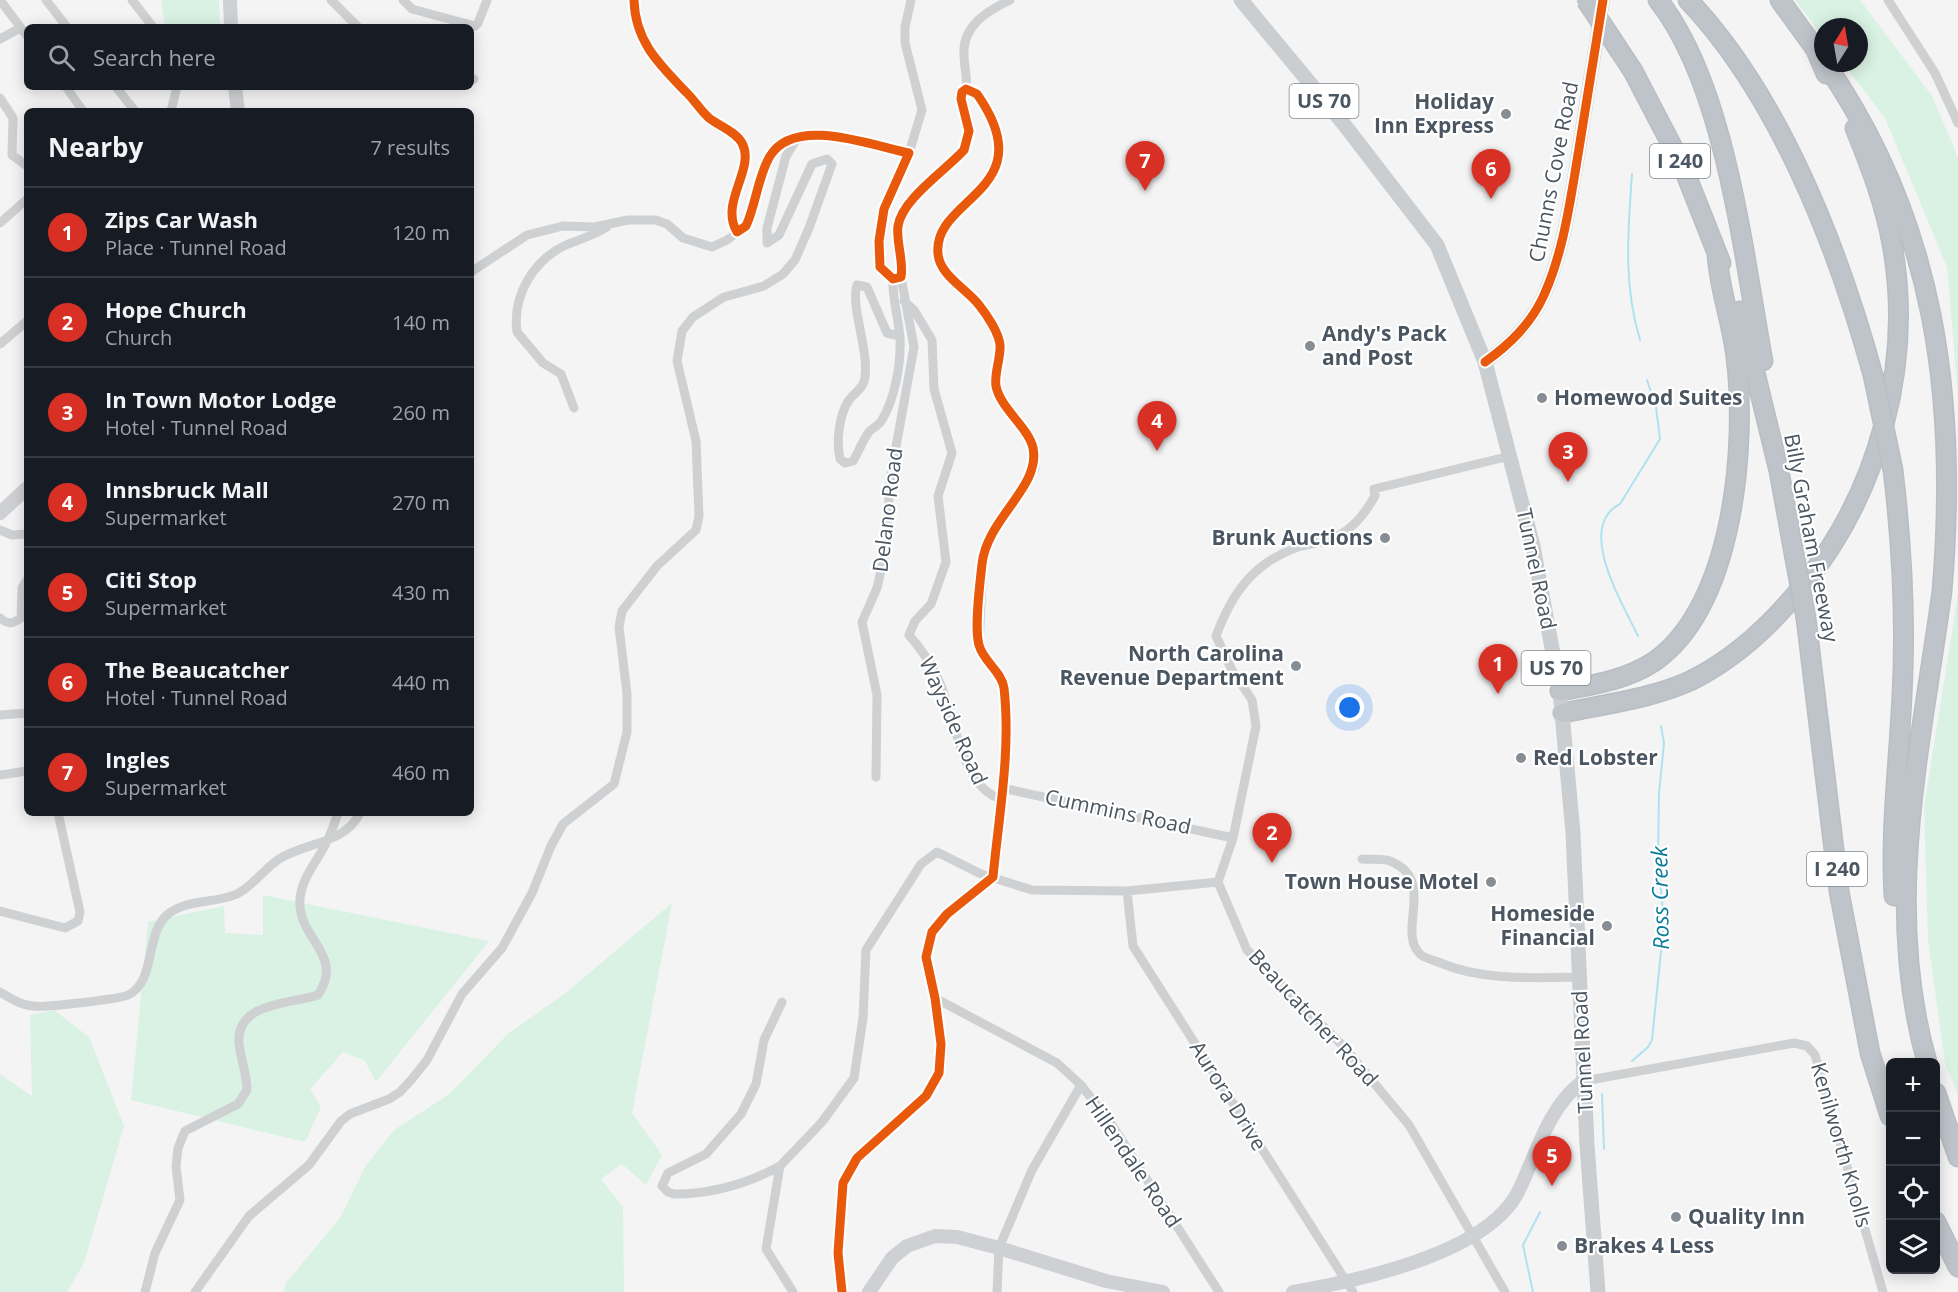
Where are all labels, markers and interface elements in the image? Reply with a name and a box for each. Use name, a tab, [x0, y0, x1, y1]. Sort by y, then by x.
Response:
north arrow	[1814, 18, 1868, 72]
search box	[24, 24, 474, 90]
icon: search	[45, 41, 78, 74]
text: Search here	[93, 42, 216, 72]
street label: Chunns Cove Road	[1522, 79, 1584, 265]
road number: US 70	[1290, 84, 1358, 118]
place label: Holiday Inn Express	[1374, 87, 1494, 139]
marker: Holiday Inn Express	[1499, 107, 1513, 121]
text: Nearby	[48, 129, 143, 165]
text: 7 results	[370, 134, 450, 161]
pin: 7	[1126, 142, 1164, 191]
road number: I 240	[1650, 144, 1710, 178]
pin: 6	[1472, 150, 1510, 199]
text: Zips Car Wash	[105, 204, 258, 234]
text: 1	[62, 219, 73, 246]
text: 120 m	[392, 219, 450, 246]
text: Place · Tunnel Road	[105, 234, 287, 261]
text: Hope Church	[105, 294, 247, 324]
text: 2	[62, 309, 73, 336]
text: 140 m	[392, 309, 450, 336]
place label: Andy's Pack and Post	[1322, 319, 1448, 371]
text: Church	[105, 324, 172, 351]
marker: Andy's Pack and Post	[1303, 339, 1317, 353]
place label: Homewood Suites	[1554, 383, 1743, 411]
text: In Town Motor Lodge	[105, 384, 336, 414]
marker: Homewood Suites	[1535, 391, 1549, 405]
text: 3	[62, 399, 73, 426]
text: 260 m	[392, 399, 450, 426]
pin: 4	[1138, 402, 1176, 451]
text: Hotel · Tunnel Road	[105, 414, 288, 441]
street label: Billy Graham Freeway	[1778, 431, 1846, 645]
pin: 3	[1548, 432, 1588, 482]
street label: Delano Road	[865, 446, 909, 574]
text: Innsbruck Mall	[105, 474, 269, 504]
text: 4	[62, 489, 73, 516]
text: 270 m	[392, 489, 450, 516]
text: Supermarket	[105, 504, 227, 531]
street label: Tunnel Road	[1511, 506, 1563, 632]
place label: Brunk Auctions	[1211, 523, 1373, 551]
marker: Brunk Auctions	[1378, 531, 1392, 545]
text: Citi Stop	[105, 564, 197, 594]
text: 5	[62, 579, 73, 606]
text: 430 m	[392, 579, 450, 606]
text: Supermarket	[105, 594, 227, 621]
place label: North Carolina Revenue Department	[1059, 639, 1284, 691]
pin: 1	[1478, 644, 1518, 694]
road number: US 70	[1522, 651, 1590, 685]
street label: Wayside Road	[913, 652, 995, 789]
text: The Beaucatcher	[105, 654, 289, 684]
marker: North Carolina Revenue Department	[1289, 659, 1303, 673]
text: 6	[62, 669, 73, 696]
text: 440 m	[392, 669, 450, 696]
text: Hotel · Tunnel Road	[105, 684, 288, 711]
your location	[1335, 693, 1364, 722]
place label: Red Lobster	[1533, 743, 1658, 771]
text: Ingles	[105, 744, 170, 774]
marker: Red Lobster	[1514, 751, 1528, 765]
text: 7	[62, 759, 73, 786]
text: 460 m	[392, 759, 450, 786]
text: Supermarket	[105, 774, 227, 801]
street label: Cummins Road	[1043, 782, 1194, 840]
pin: 2	[1252, 814, 1292, 863]
water label: Ross Creek	[1643, 845, 1675, 950]
road number: I 240	[1807, 852, 1867, 886]
place label: Town House Motel	[1285, 867, 1479, 895]
marker: Town House Motel	[1484, 875, 1498, 889]
place label: Homeside Financial	[1490, 899, 1595, 951]
marker: Homeside Financial	[1600, 919, 1614, 933]
street label: Beaucatcher Road	[1243, 943, 1385, 1092]
street label: Tunnel Road	[1565, 990, 1599, 1114]
street label: Aurora Drive	[1184, 1035, 1274, 1156]
map controls	[1886, 1058, 1940, 1274]
button: +	[1886, 1058, 1940, 1112]
street label: Kenilworth Knolls	[1805, 1059, 1879, 1230]
street label: Hillendale Road	[1079, 1090, 1188, 1233]
button: −	[1886, 1112, 1940, 1166]
pin: 5	[1532, 1136, 1572, 1186]
button: locate	[1886, 1166, 1940, 1220]
place label: Quality Inn	[1688, 1202, 1805, 1230]
marker: Quality Inn	[1669, 1210, 1683, 1224]
button: layers	[1886, 1220, 1940, 1274]
place label: Brakes 4 Less	[1574, 1231, 1714, 1259]
marker: Brakes 4 Less	[1555, 1239, 1569, 1253]

